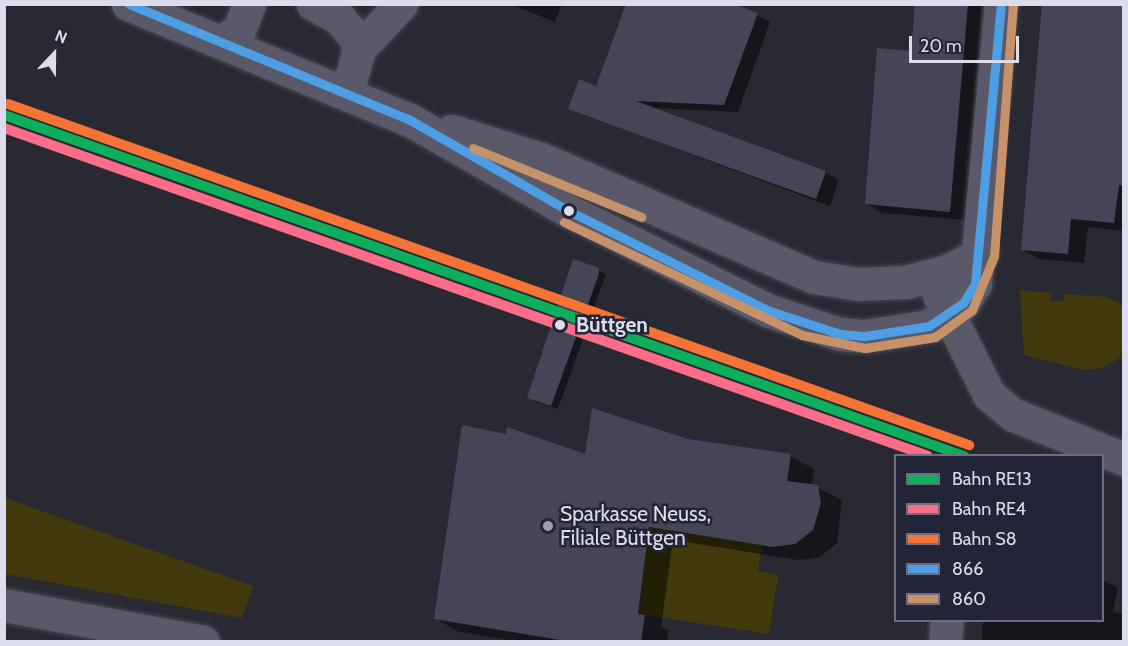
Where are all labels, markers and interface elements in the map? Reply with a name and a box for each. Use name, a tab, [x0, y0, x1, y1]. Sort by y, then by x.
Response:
north arrow	[24, 24, 84, 84]
scale bar	[912, 24, 1022, 62]
text: N	[52, 26, 70, 48]
text: 20 m	[920, 35, 962, 57]
unlabelled marker	[563, 205, 575, 217]
place label: Büttgen	[576, 312, 648, 338]
marker: Büttgen	[549, 314, 571, 336]
legend	[894, 454, 1104, 622]
text: Bahn RE13	[952, 468, 1032, 490]
text: Bahn RE4	[952, 498, 1026, 520]
place label: Sparkasse Neuss, Filiale Büttgen	[560, 501, 711, 551]
marker: Sparkasse Neuss, Filiale Büttgen	[541, 519, 555, 533]
text: Bahn S8	[952, 528, 1017, 550]
text: 866	[952, 558, 983, 580]
text: 860	[952, 588, 986, 610]

